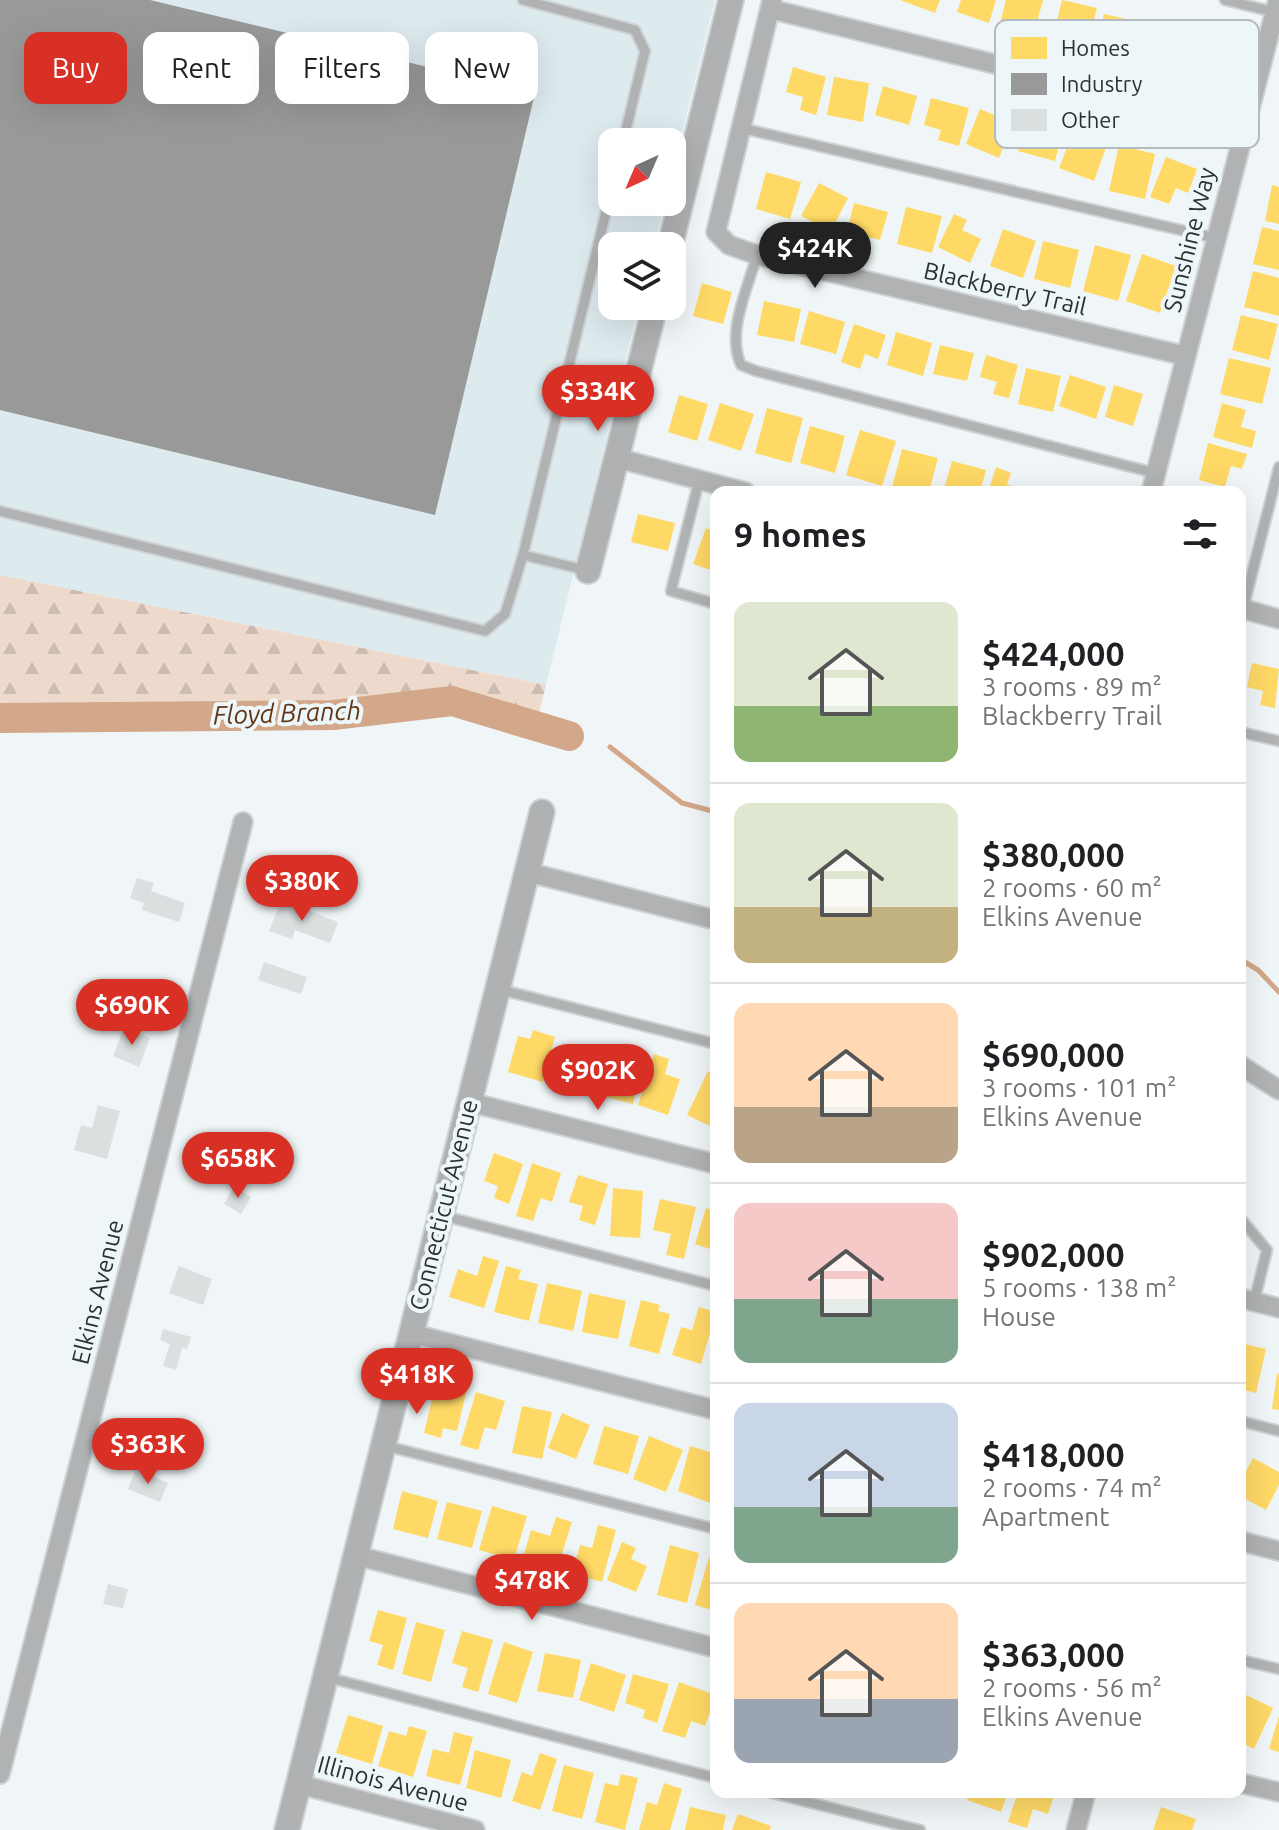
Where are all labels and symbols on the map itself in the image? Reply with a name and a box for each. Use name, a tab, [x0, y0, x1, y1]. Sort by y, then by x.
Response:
legend	[995, 20, 1259, 148]
text: Homes	[1061, 35, 1130, 60]
text: Industry	[1061, 71, 1143, 96]
text: Other	[1061, 107, 1120, 132]
north arrow	[598, 128, 686, 216]
street label: Sunshine Way	[1159, 164, 1221, 315]
pin: $424K	[759, 222, 871, 290]
street label: Blackberry Trail	[921, 257, 1089, 320]
pin: $334K	[542, 365, 654, 433]
water label: Floyd Branch	[212, 695, 361, 730]
pin: $380K	[246, 855, 358, 923]
pin: $690K	[76, 979, 188, 1047]
pin: $902K	[542, 1044, 654, 1112]
street label: Connecticut Avenue	[404, 1097, 483, 1313]
pin: $658K	[182, 1132, 294, 1200]
street label: Elkins Avenue	[66, 1217, 129, 1367]
pin: $418K	[361, 1348, 473, 1416]
pin: $363K	[92, 1418, 204, 1486]
pin: $478K	[476, 1554, 588, 1622]
street label: Illinois Avenue	[315, 1750, 471, 1817]

